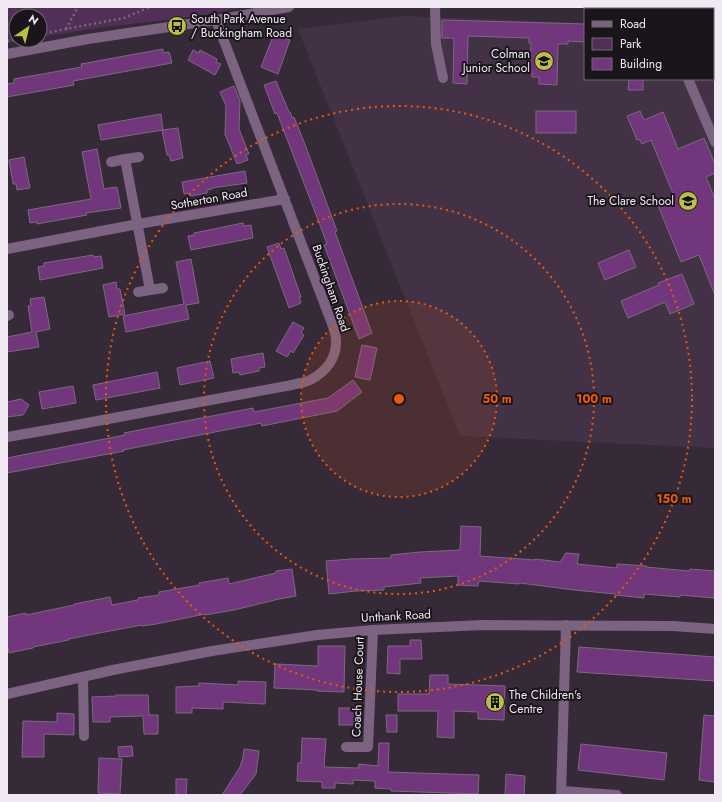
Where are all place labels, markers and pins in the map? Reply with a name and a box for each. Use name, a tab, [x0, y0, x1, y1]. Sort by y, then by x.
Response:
place label: South Park Avenue / Buckingham Road	[191, 10, 292, 42]
bus stop icon: South Park Avenue / Buckingham Road	[166, 15, 188, 37]
place label: Colman Junior School	[461, 45, 530, 77]
school or university icon: Colman Junior School	[533, 50, 555, 72]
school or university icon: The Clare School	[677, 190, 699, 212]
place label: The Clare School	[587, 192, 674, 210]
centre of rings	[392, 392, 406, 406]
place label: The Children's Centre	[509, 686, 581, 718]
building icon: The Children's Centre	[484, 691, 506, 713]

